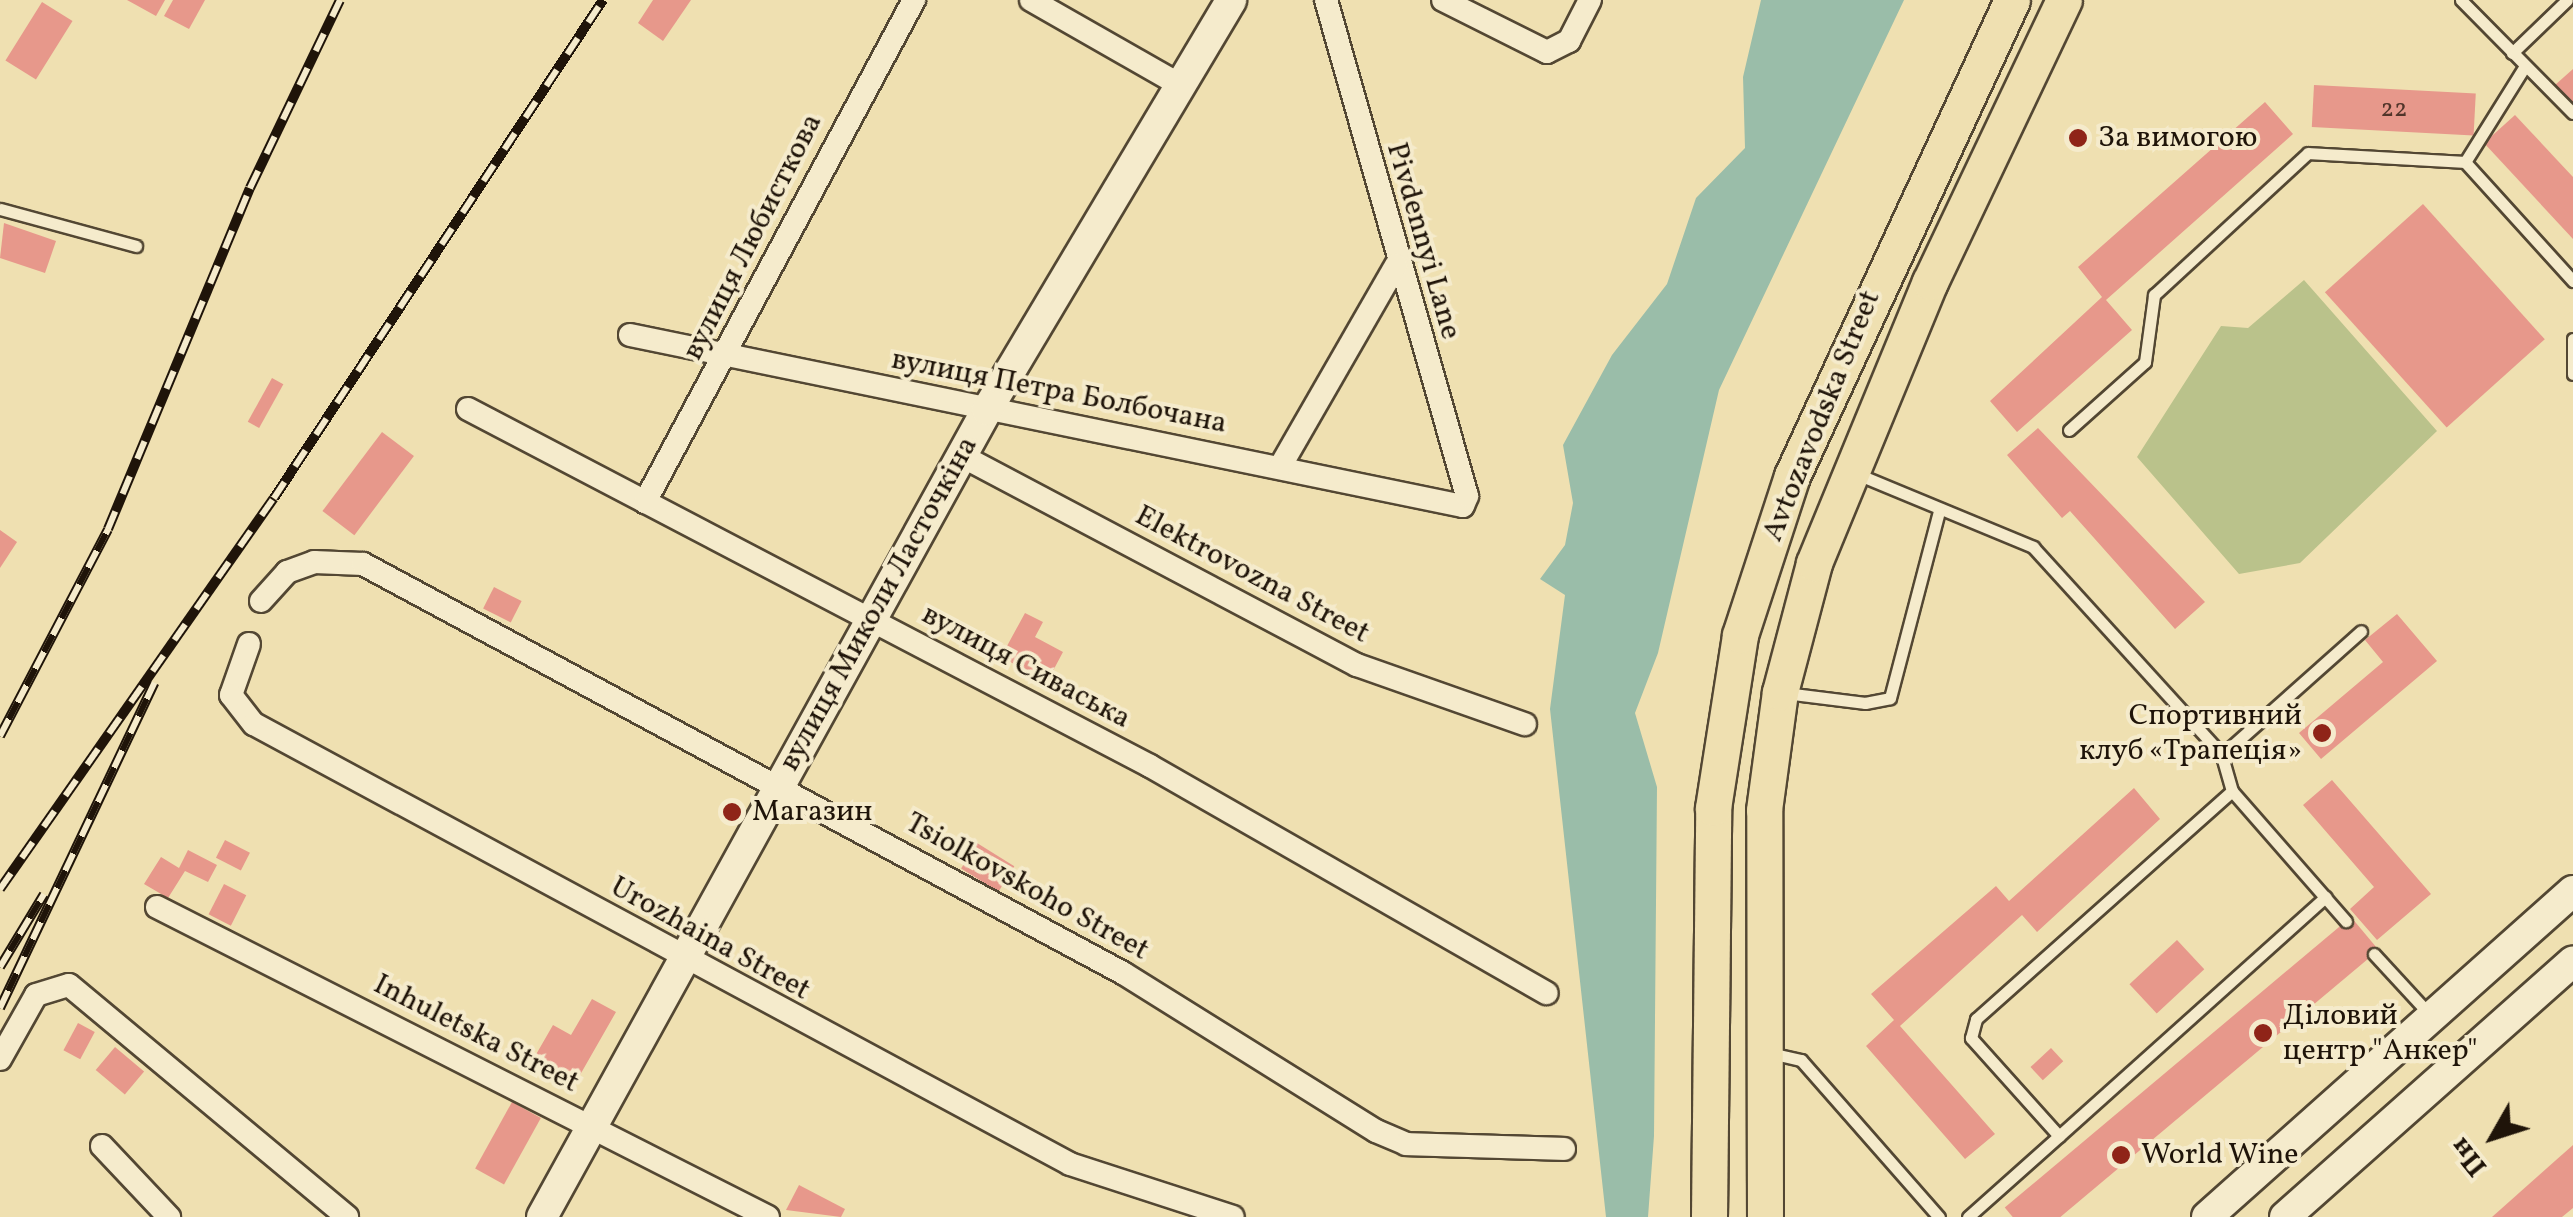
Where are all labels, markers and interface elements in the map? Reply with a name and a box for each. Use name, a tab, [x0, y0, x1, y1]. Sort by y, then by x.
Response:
house number: 22	[2381, 95, 2407, 125]
street label: вулиця Любисткова	[675, 108, 831, 366]
place label: За вимогою	[2098, 120, 2257, 156]
marker: За вимогою	[2067, 127, 2089, 149]
street label: Pivdennyi Lane	[1378, 139, 1468, 343]
street label: Avtozavodska Street	[1755, 285, 1889, 547]
street label: вулиця Петра Болбочана	[888, 342, 1230, 442]
street label: вулиця Миколи Ласточкіна	[772, 431, 986, 777]
street label: Elektrovozna Street	[1129, 498, 1375, 652]
street label: вулиця Сиваська	[916, 597, 1136, 737]
place label: Спортивний клуб «Трапеція»	[2079, 698, 2302, 768]
marker: Спортивний клуб «Трапеція»	[2311, 722, 2333, 744]
place label: Магазин	[752, 794, 872, 830]
marker: Магазин	[721, 801, 743, 823]
street label: Tsiolkovskoho Street	[899, 805, 1155, 969]
street label: Urozhaina Street	[604, 869, 816, 1009]
street label: Inhuletska Street	[367, 967, 585, 1101]
place label: Діловий центр "Анкер"	[2283, 998, 2478, 1068]
marker: Діловий центр "Анкер"	[2252, 1022, 2274, 1044]
north arrow	[2443, 1087, 2543, 1187]
text: Пн	[2442, 1128, 2497, 1184]
place label: World Wine	[2141, 1137, 2299, 1173]
marker: World Wine	[2110, 1144, 2132, 1166]

